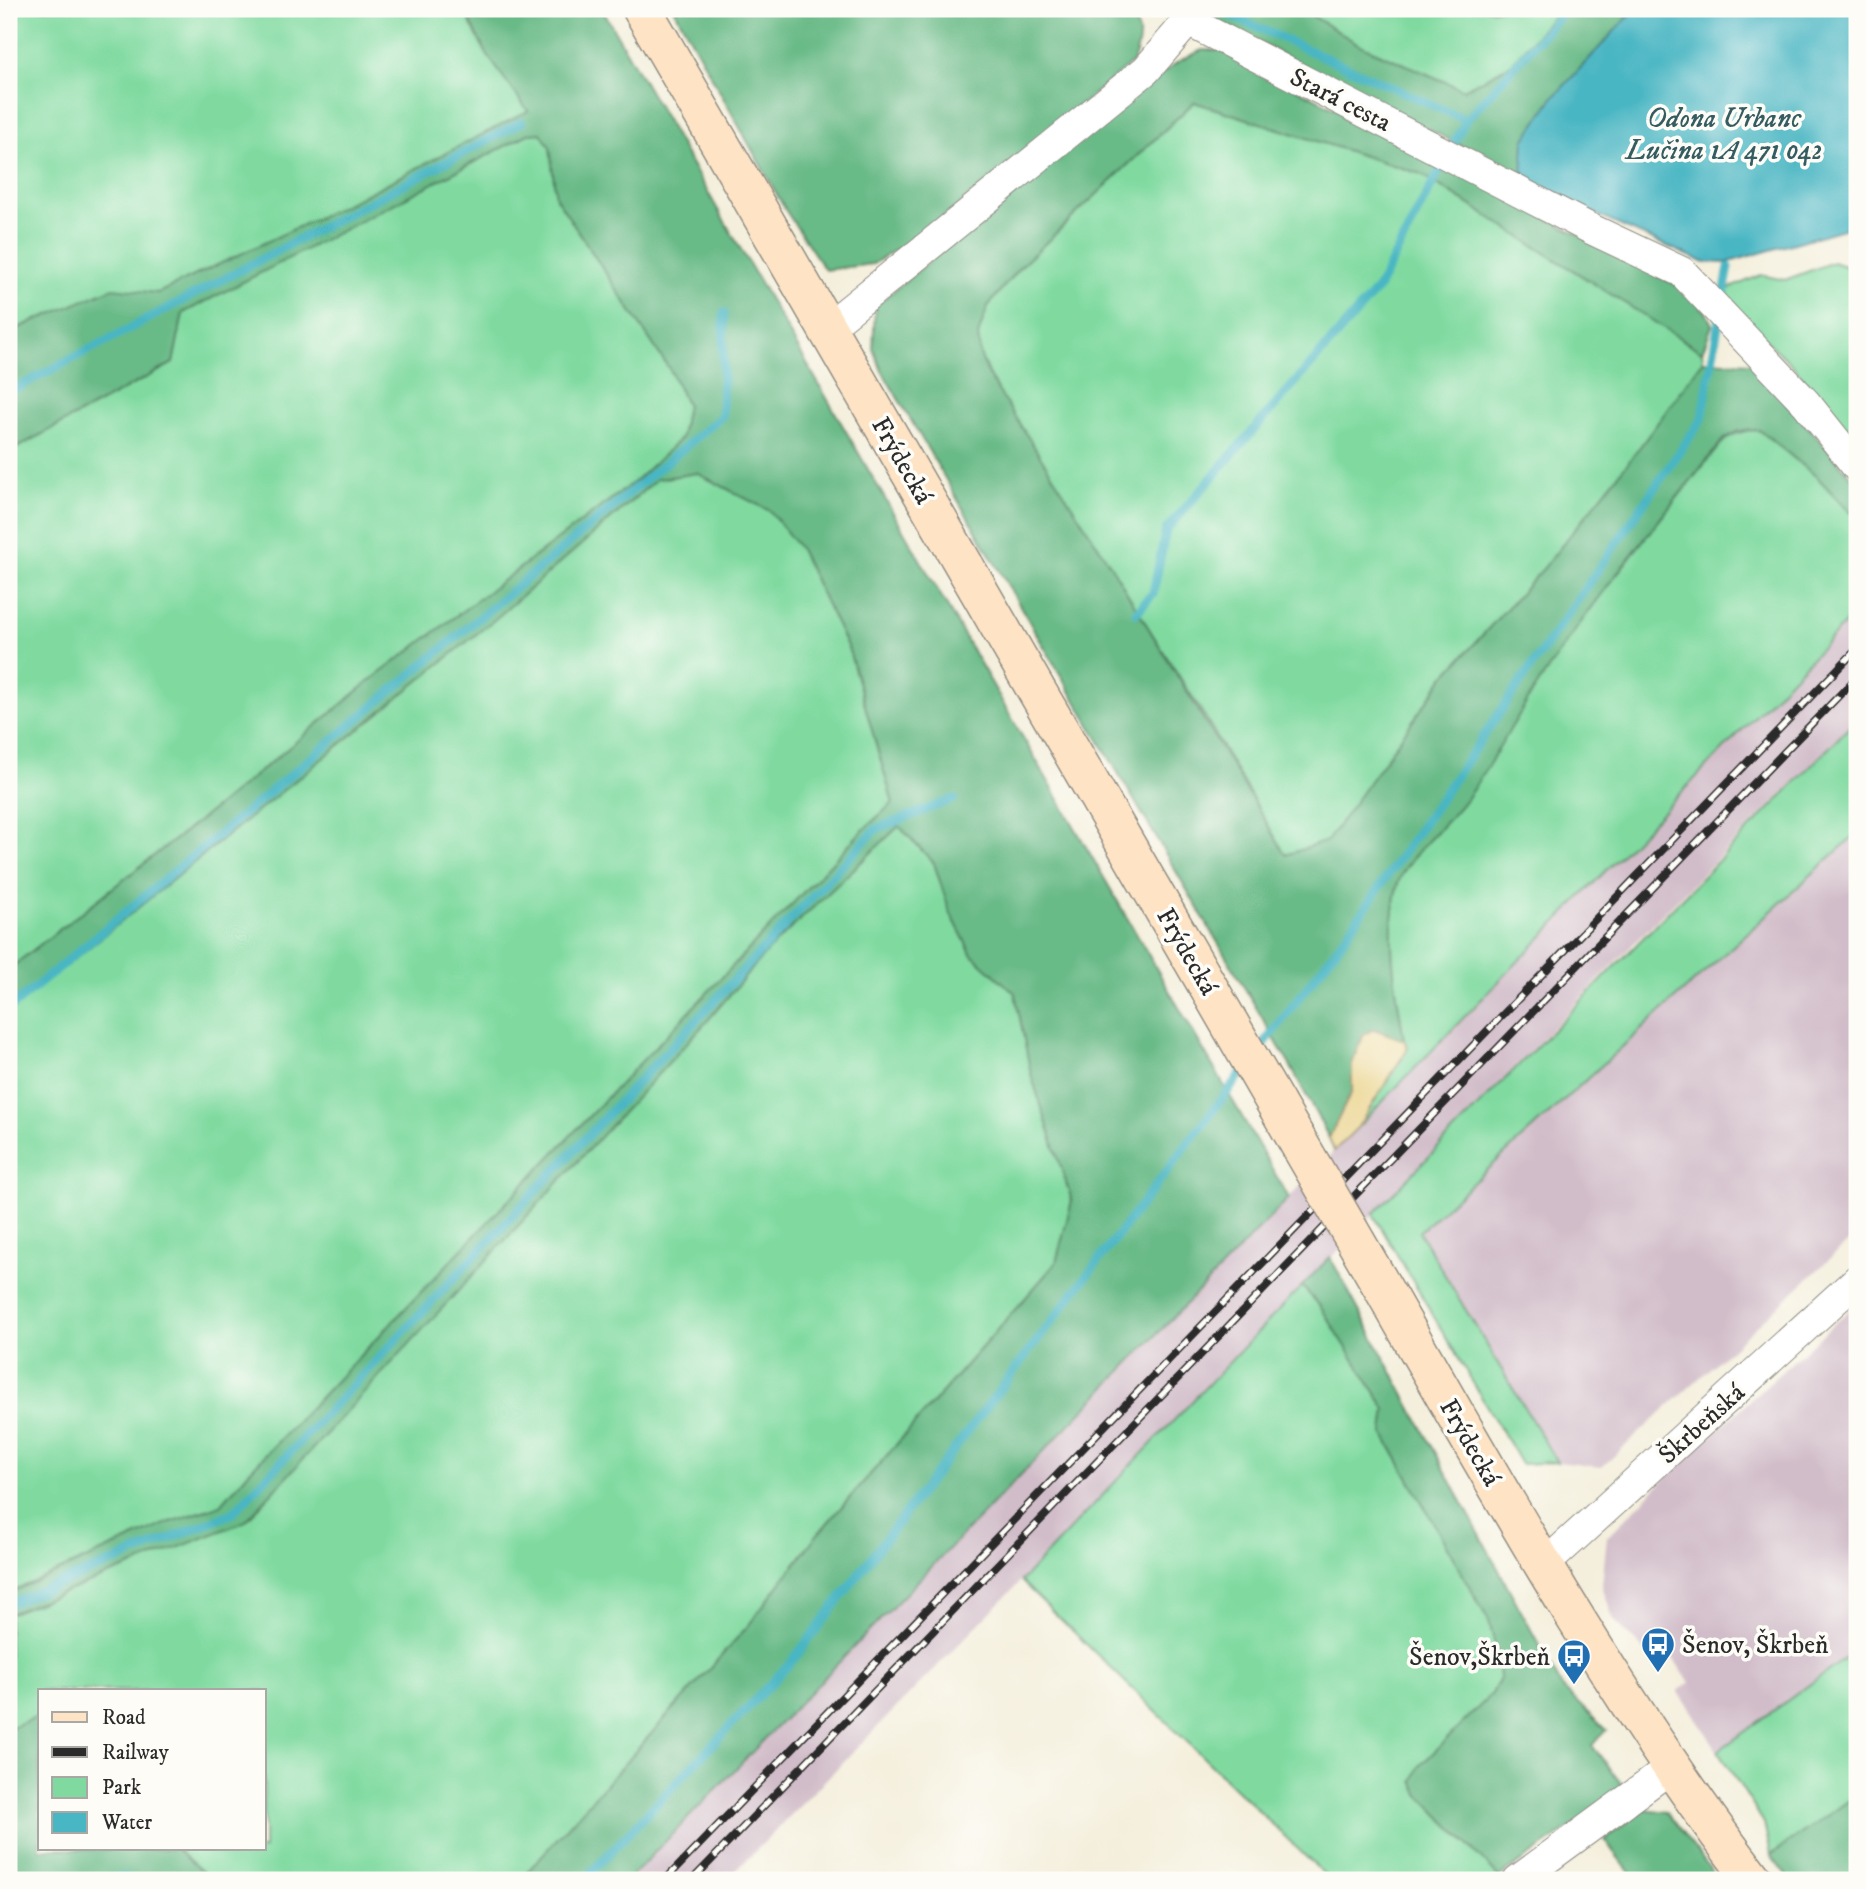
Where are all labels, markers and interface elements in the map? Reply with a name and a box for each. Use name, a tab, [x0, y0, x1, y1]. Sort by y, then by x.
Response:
street label: Stará cesta	[1284, 61, 1397, 140]
water label: Odona Urbanc Lučina 1A 471 042	[1624, 101, 1822, 168]
street label: Frýdecká	[864, 411, 940, 510]
street label: Frýdecká	[1149, 902, 1225, 1001]
street label: Škrbeňská	[1651, 1376, 1752, 1472]
street label: Frýdecká	[1432, 1393, 1508, 1492]
bus stop icon: Šenov, Škrbeň	[1639, 1625, 1677, 1674]
place label: Šenov, Škrbeň	[1682, 1628, 1829, 1662]
bus stop icon: Šenov,Škrbeň	[1555, 1637, 1593, 1686]
place label: Šenov,Škrbeň	[1409, 1640, 1550, 1674]
legend	[38, 1689, 266, 1850]
text: Road	[102, 1705, 146, 1731]
text: Railway	[102, 1740, 170, 1766]
text: Park	[102, 1775, 142, 1801]
text: Water	[101, 1810, 152, 1836]

